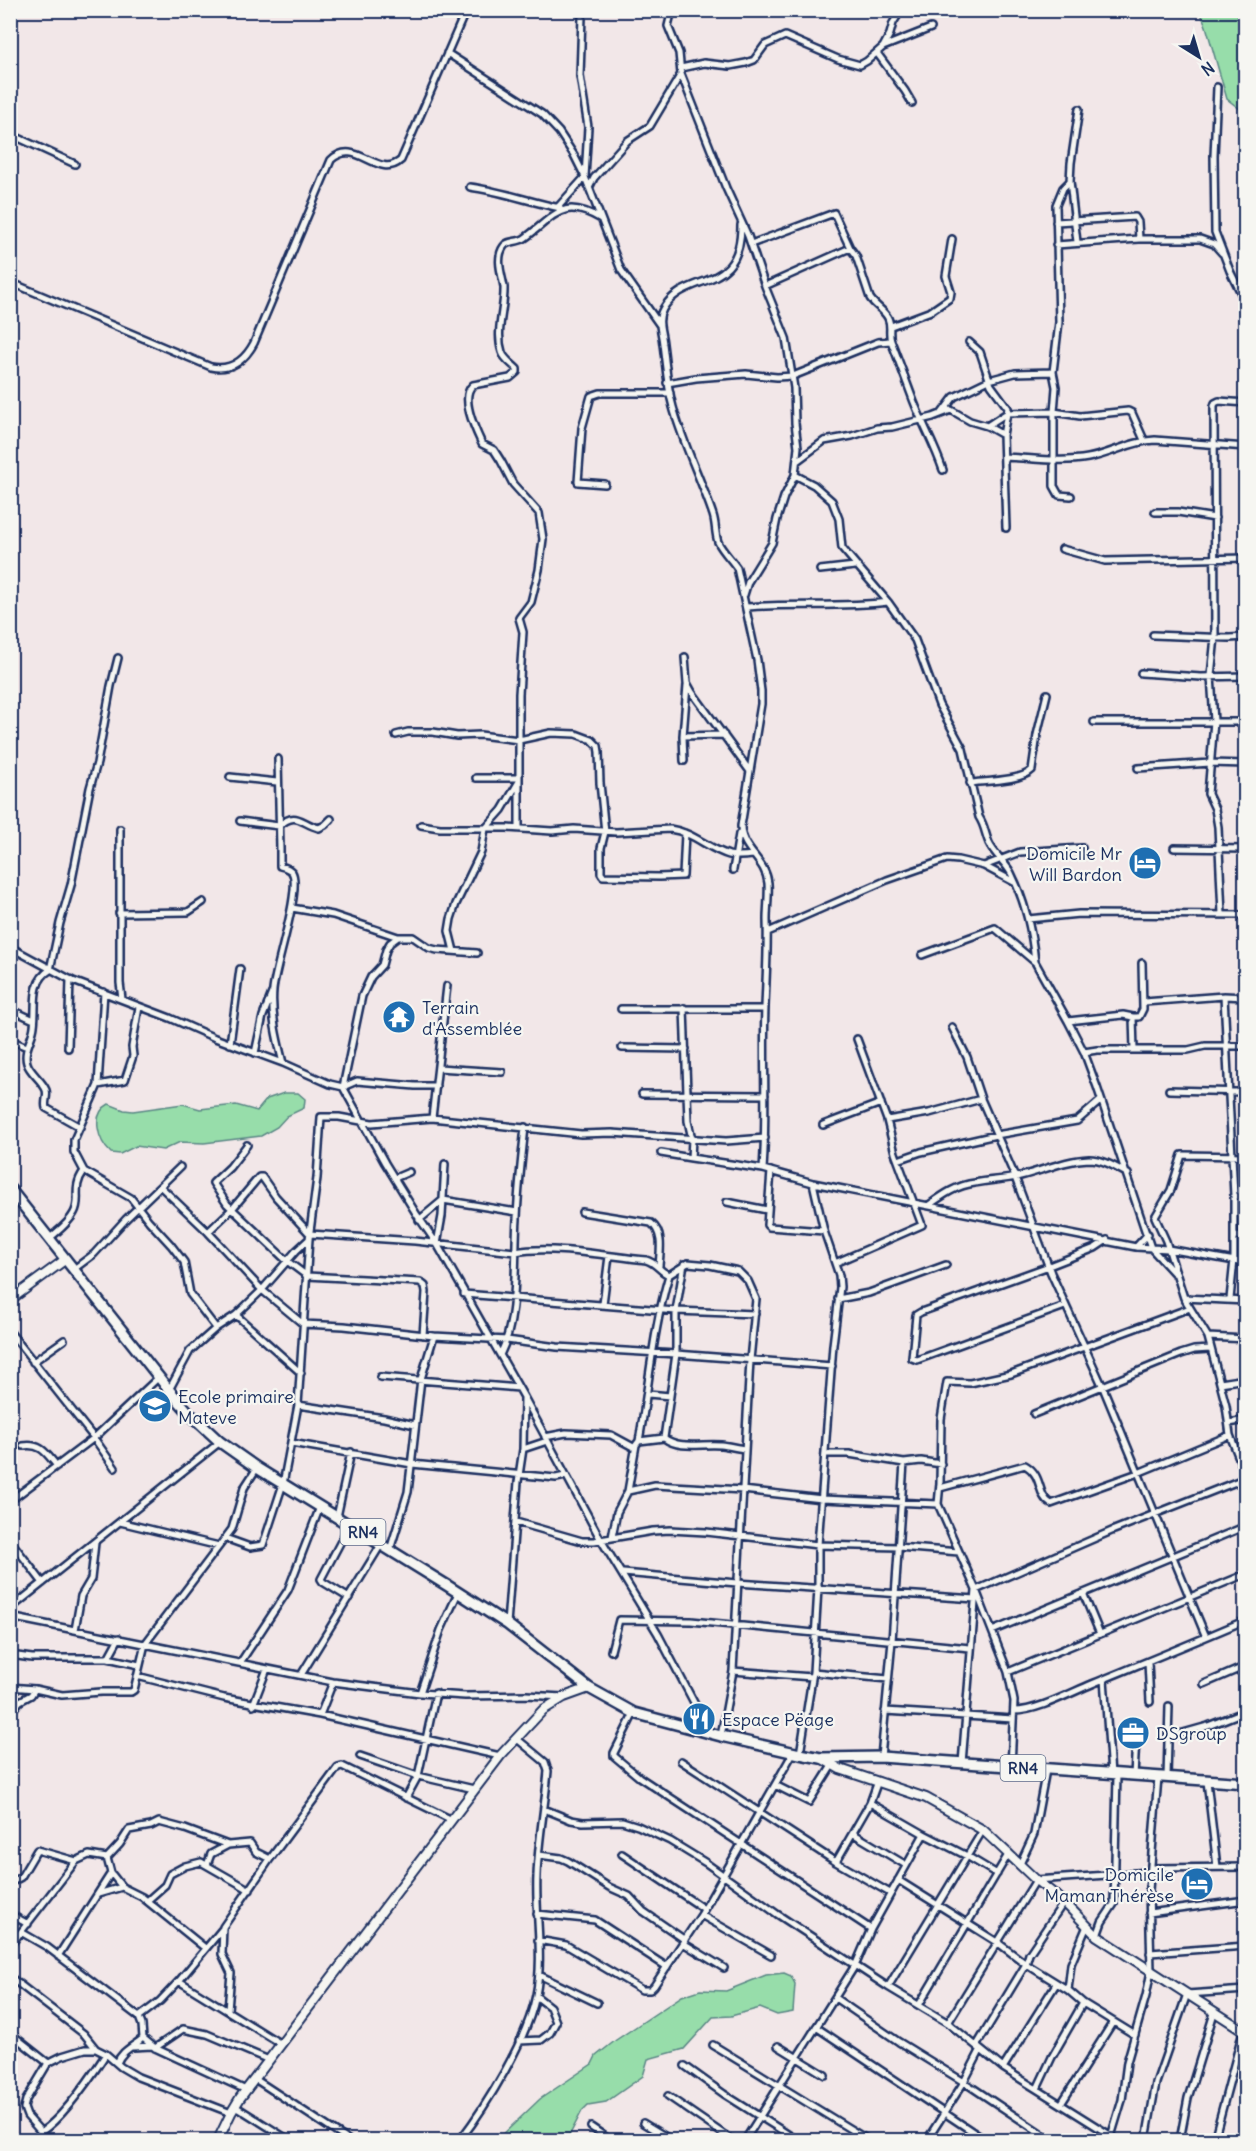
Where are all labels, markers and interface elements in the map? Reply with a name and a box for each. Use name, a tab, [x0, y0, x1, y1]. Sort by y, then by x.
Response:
north arrow	[1169, 27, 1229, 87]
text: N	[1198, 58, 1218, 80]
place label: Domicile Mr Will Bardon	[1026, 842, 1123, 886]
hotel icon: Domicile Mr Will Bardon	[1127, 845, 1163, 881]
place label: Terrain d'Assemblée	[422, 996, 522, 1040]
temple icon: Terrain d'Assemblée	[381, 999, 417, 1035]
place label: Ecole primaire Mateve	[178, 1385, 294, 1429]
school or university icon: Ecole primaire Mateve	[137, 1388, 173, 1424]
road number: RN4	[340, 1519, 386, 1545]
restaurant icon: Espace Pëage	[681, 1701, 717, 1737]
place label: Espace Pëage	[722, 1708, 834, 1731]
office icon: DSgroup	[1115, 1715, 1151, 1751]
place label: DSgroup	[1156, 1722, 1227, 1745]
road number: RN4	[1000, 1755, 1046, 1781]
place label: Domicile Maman Thérèse	[1045, 1863, 1174, 1907]
hotel icon: Domicile Maman Thérèse	[1179, 1866, 1215, 1902]

